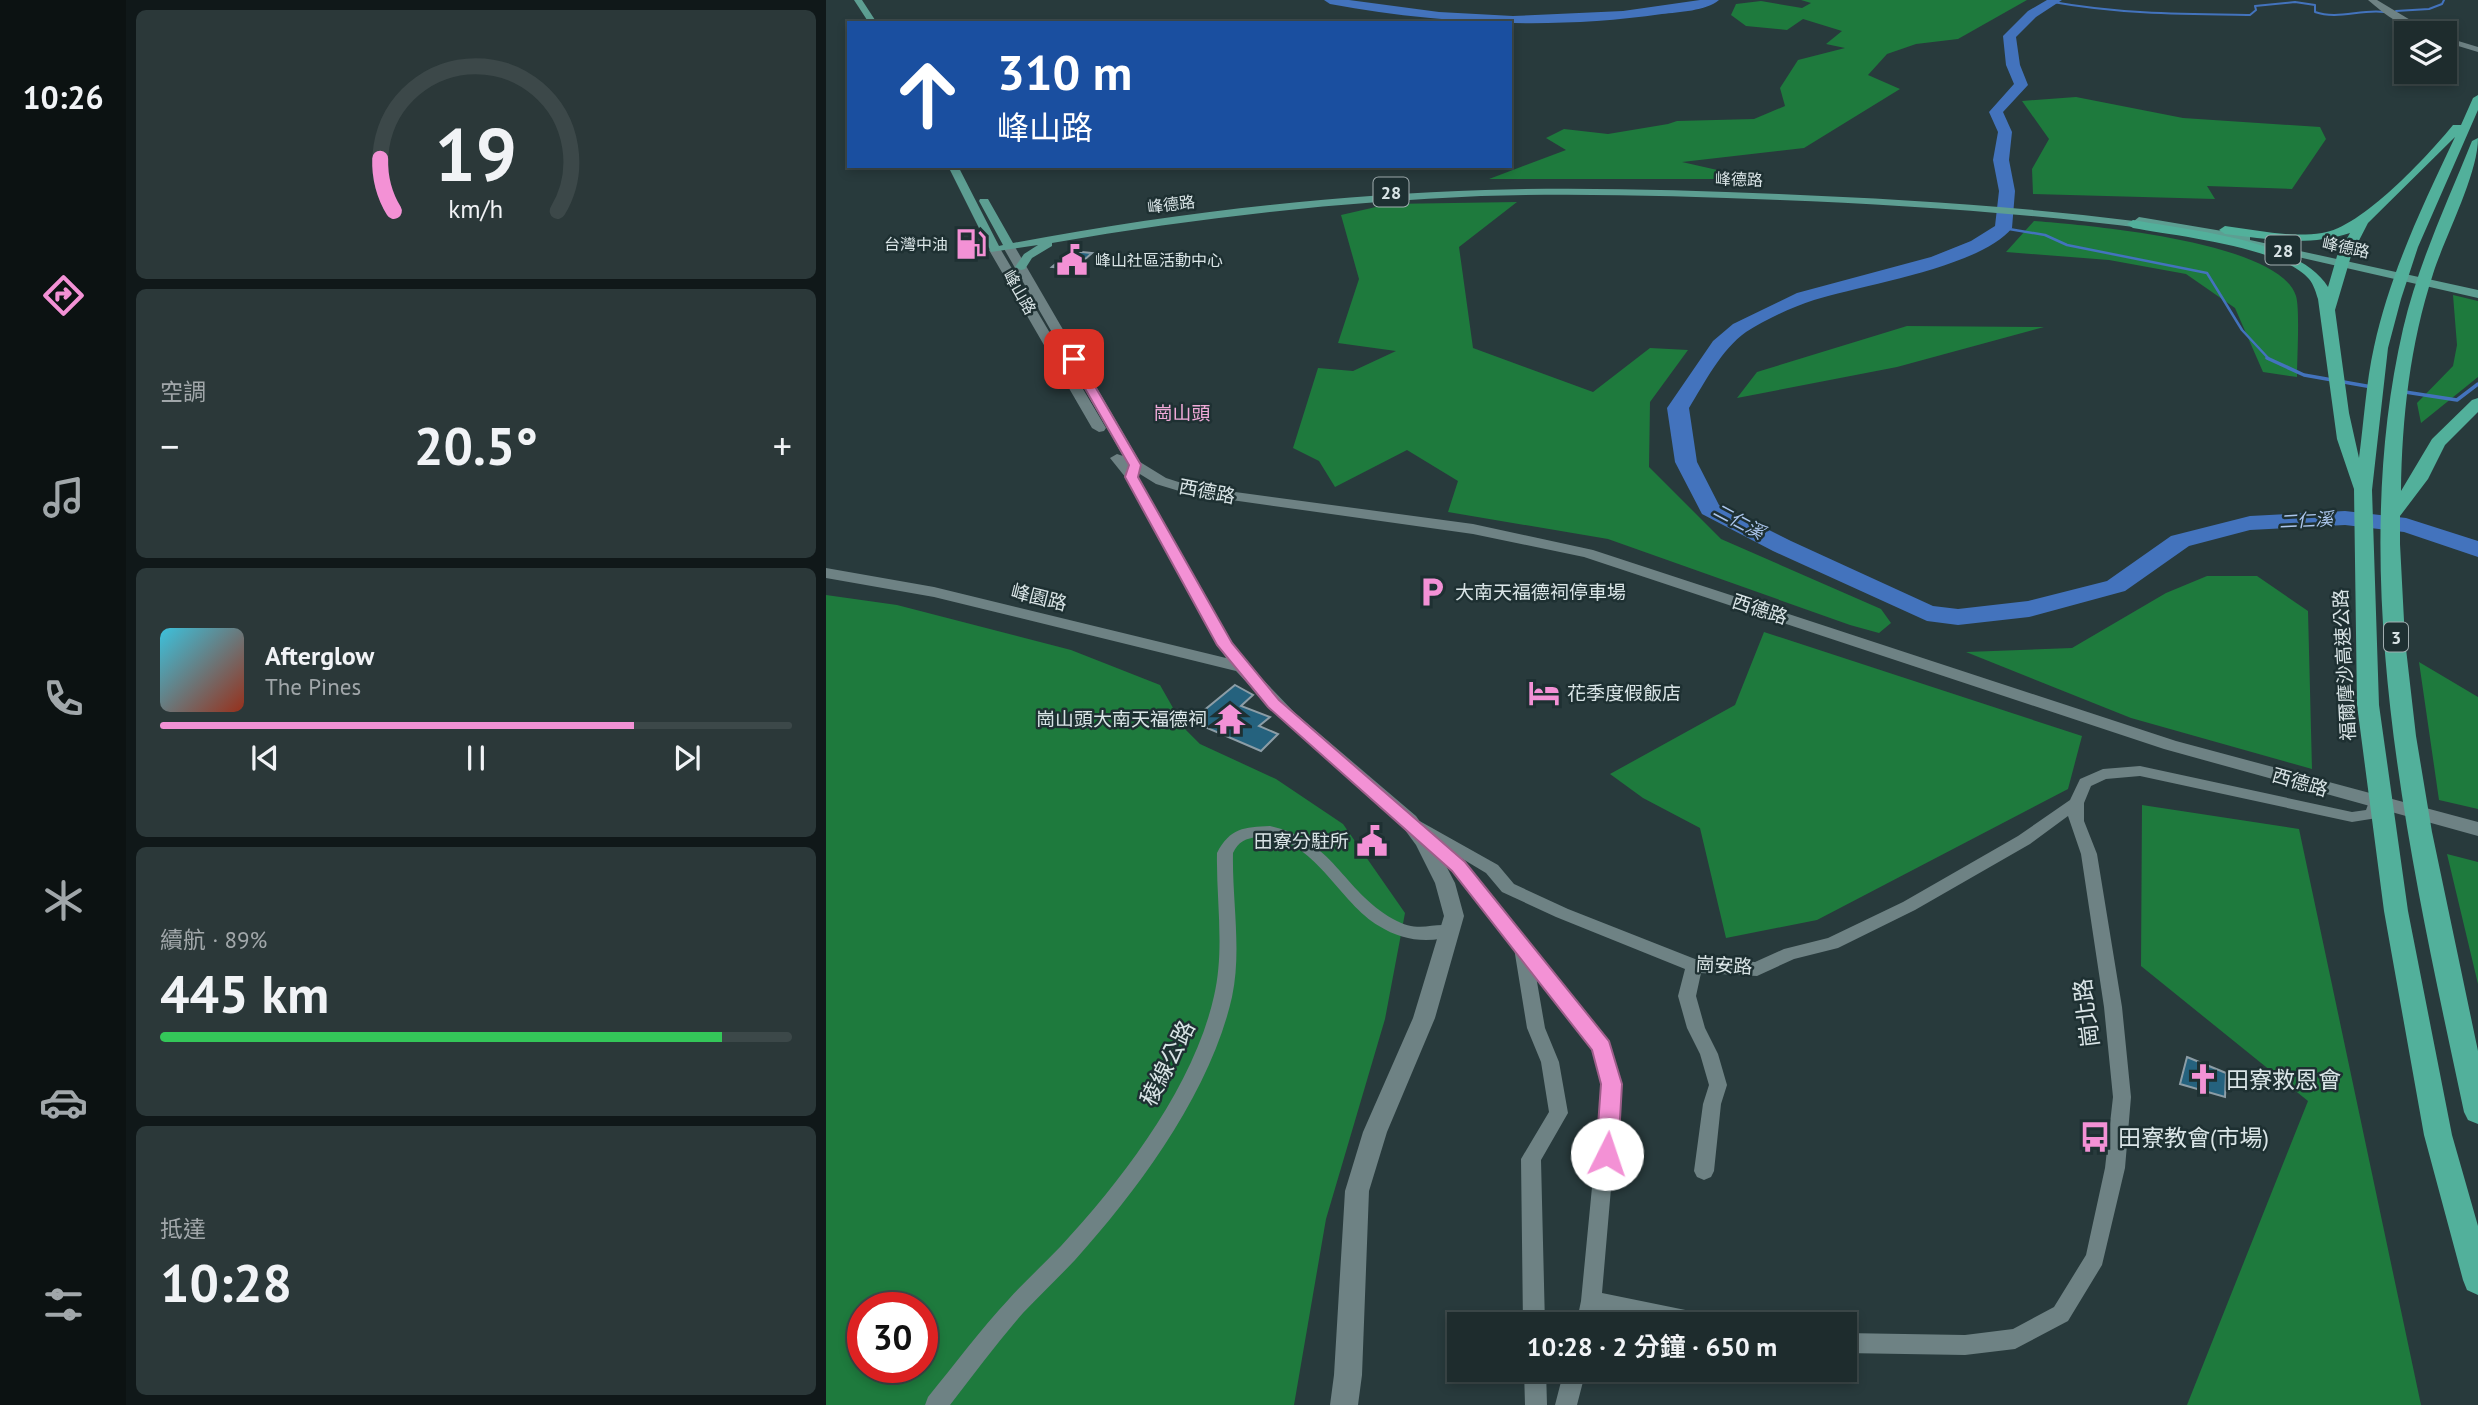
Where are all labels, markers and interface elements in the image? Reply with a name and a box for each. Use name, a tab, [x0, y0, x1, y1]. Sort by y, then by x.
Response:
map controls	[2394, 21, 2457, 84]
button: layers	[2394, 21, 2457, 84]
text: 310 m	[997, 40, 1132, 104]
icon: ahead	[882, 49, 973, 140]
text: 10:26	[22, 76, 104, 118]
text: 峰山路	[997, 106, 1093, 148]
text: 19	[435, 107, 517, 201]
street label: 峰德路	[1715, 168, 1763, 190]
road number: 28	[1374, 177, 1408, 206]
street label: 峰德路	[1146, 191, 1196, 217]
text: km/h	[449, 192, 503, 224]
fuel station icon: 台灣中油	[954, 227, 988, 261]
street label: 峰德路	[2320, 232, 2372, 262]
place label: 台灣中油	[884, 234, 948, 254]
road number: 28	[2266, 236, 2300, 264]
public building icon: 峰山社區活動中心	[1055, 243, 1089, 277]
place label: 峰山社區活動中心	[1095, 250, 1223, 270]
street label: 峰山路	[999, 266, 1041, 318]
icon: directions	[39, 271, 88, 320]
pin	[1044, 329, 1104, 389]
icon: arrive	[1055, 340, 1093, 378]
text: 空調	[160, 377, 206, 406]
district label: 崗山頭	[1153, 401, 1211, 425]
text: 20.5°	[414, 412, 538, 479]
text: −	[160, 421, 179, 470]
text: +	[773, 421, 792, 470]
icon: music	[39, 473, 88, 522]
street label: 西德路	[1177, 474, 1237, 508]
water label: 二仁溪	[1710, 498, 1771, 545]
water label: 二仁溪	[2278, 507, 2337, 533]
parking icon: 大南天福德祠停車場	[1415, 575, 1449, 609]
street label: 峰園路	[1008, 578, 1070, 616]
place label: 大南天福德祠停車場	[1455, 580, 1626, 604]
street label: 福爾摩沙高速公路	[2328, 588, 2360, 742]
street label: 西德路	[1729, 589, 1791, 629]
road number: 3	[2384, 622, 2408, 652]
text: Afterglow	[265, 639, 374, 672]
text: The Pines	[265, 672, 361, 701]
icon: phone	[39, 674, 88, 723]
hotel icon: 花季度假飯店	[1527, 676, 1561, 710]
place label: 花季度假飯店	[1567, 681, 1681, 705]
temple icon: 崗山頭大南天福德祠	[1213, 702, 1247, 736]
place label: 崗山頭大南天福德祠	[1036, 707, 1207, 731]
icon: previous	[246, 739, 284, 777]
icon: pause	[457, 739, 495, 777]
icon: next	[668, 739, 706, 777]
street label: 西德路	[2269, 763, 2331, 801]
public building icon: 田寮分駐所	[1355, 824, 1389, 858]
place label: 田寮分駐所	[1254, 829, 1349, 853]
icon: climate	[39, 876, 88, 925]
text: 續航 · 89%	[160, 925, 267, 954]
street label: 崗安路	[1695, 952, 1753, 978]
text: 445 km	[160, 960, 329, 1027]
street label: 崗北路	[2067, 977, 2105, 1049]
street label: 稜線公路	[1133, 1015, 1201, 1111]
church icon: 田寮救恩會	[2186, 1062, 2220, 1096]
place label: 田寮救恩會	[2226, 1065, 2341, 1094]
icon: car	[39, 1078, 88, 1127]
position arrow	[1570, 1117, 1644, 1191]
bus stop icon: 田寮教會(市場)	[2078, 1120, 2112, 1154]
place label: 田寮教會(市場)	[2118, 1123, 2269, 1152]
text: 抵達	[160, 1214, 206, 1243]
text: 10:28	[160, 1249, 292, 1316]
icon: filters	[39, 1280, 88, 1329]
speed limit sign: 30	[847, 1292, 938, 1383]
text: 10:28 · 2 分鐘 · 650 m	[1527, 1330, 1777, 1363]

